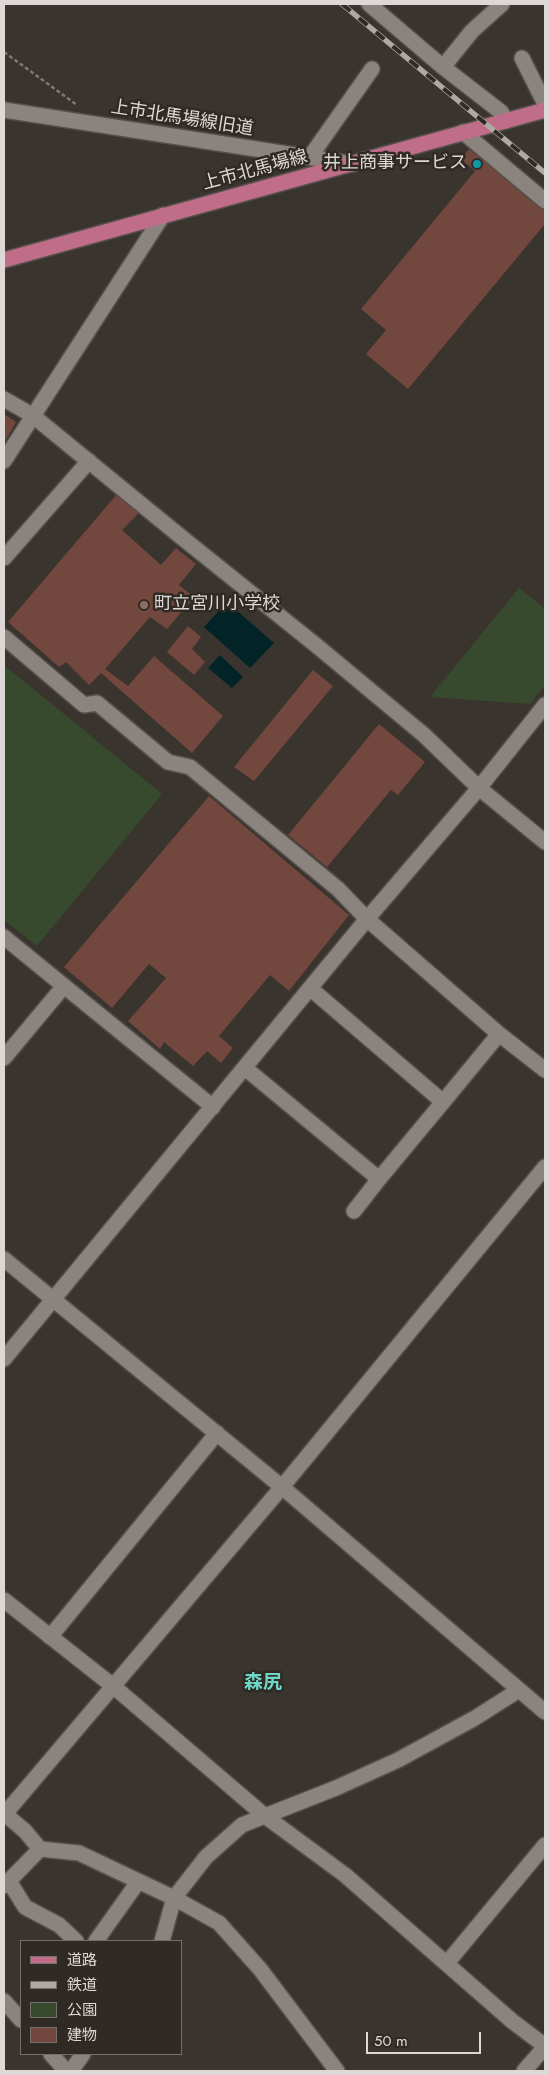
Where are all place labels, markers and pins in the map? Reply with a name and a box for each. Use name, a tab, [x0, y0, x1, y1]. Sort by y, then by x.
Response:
place label: 井上商事サービス	[323, 153, 467, 175]
marker: 井上商事サービス	[471, 158, 483, 170]
place label: 町立宮川小学校	[154, 594, 280, 616]
marker: 町立宮川小学校	[138, 599, 150, 611]

